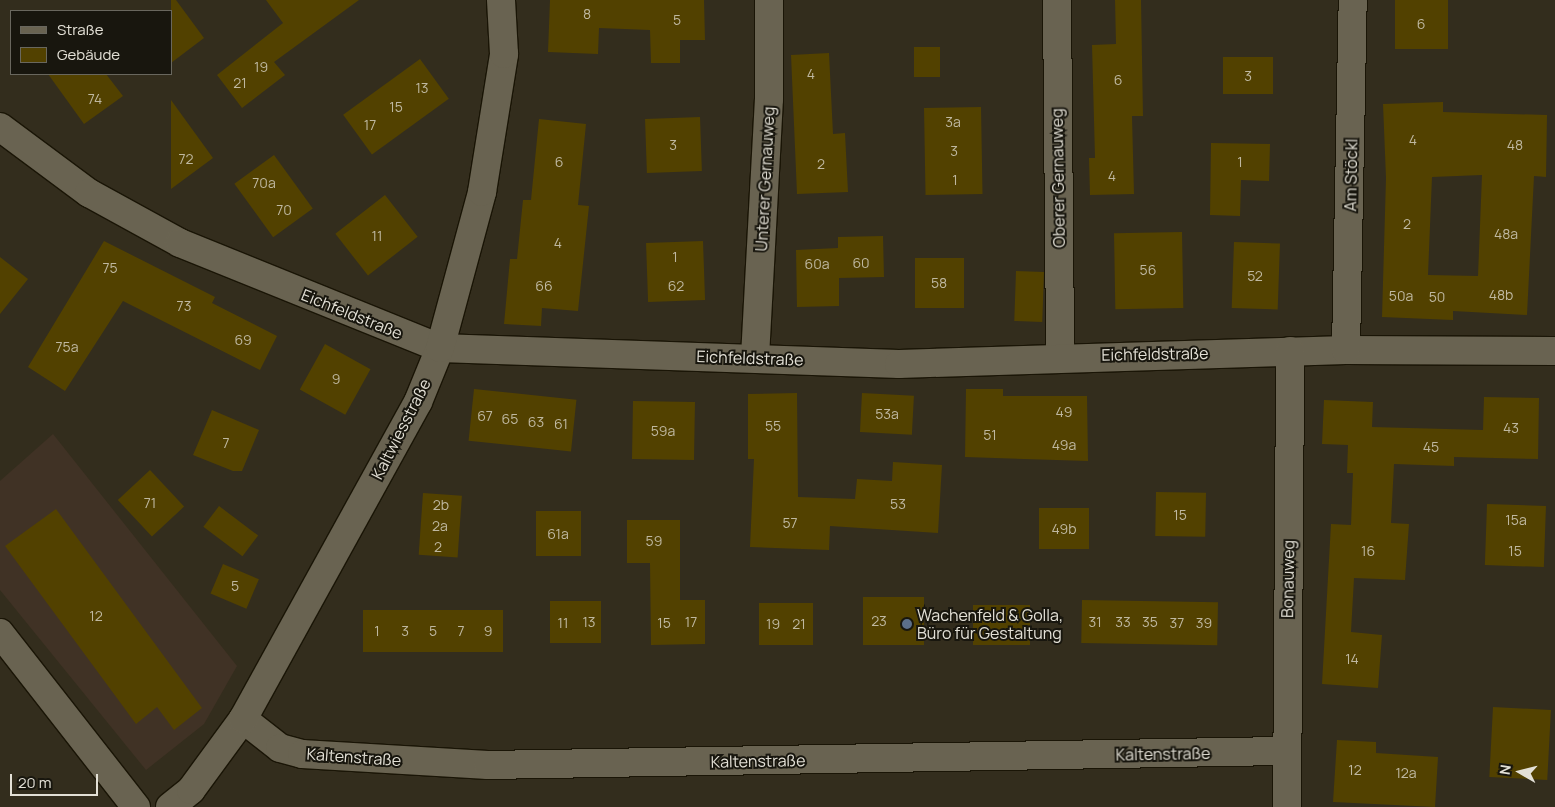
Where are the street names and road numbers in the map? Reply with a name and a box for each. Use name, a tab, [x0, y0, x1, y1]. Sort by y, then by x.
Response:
street label: Unterer Gernauweg	[752, 106, 778, 252]
street label: Oberer Gernauweg	[1047, 108, 1069, 248]
street label: Am Stöckl	[1341, 138, 1361, 212]
street label: Eichfeldstraße	[299, 285, 405, 343]
street label: Eichfeldstraße	[1101, 343, 1209, 365]
street label: Eichfeldstraße	[696, 347, 804, 369]
street label: Kaltwiesstraße	[367, 375, 435, 483]
street label: Bonauweg	[1278, 540, 1298, 618]
street label: Kaltenstraße	[306, 744, 402, 770]
street label: Kaltenstraße	[1115, 744, 1211, 764]
street label: Kaltenstraße	[710, 751, 806, 771]

